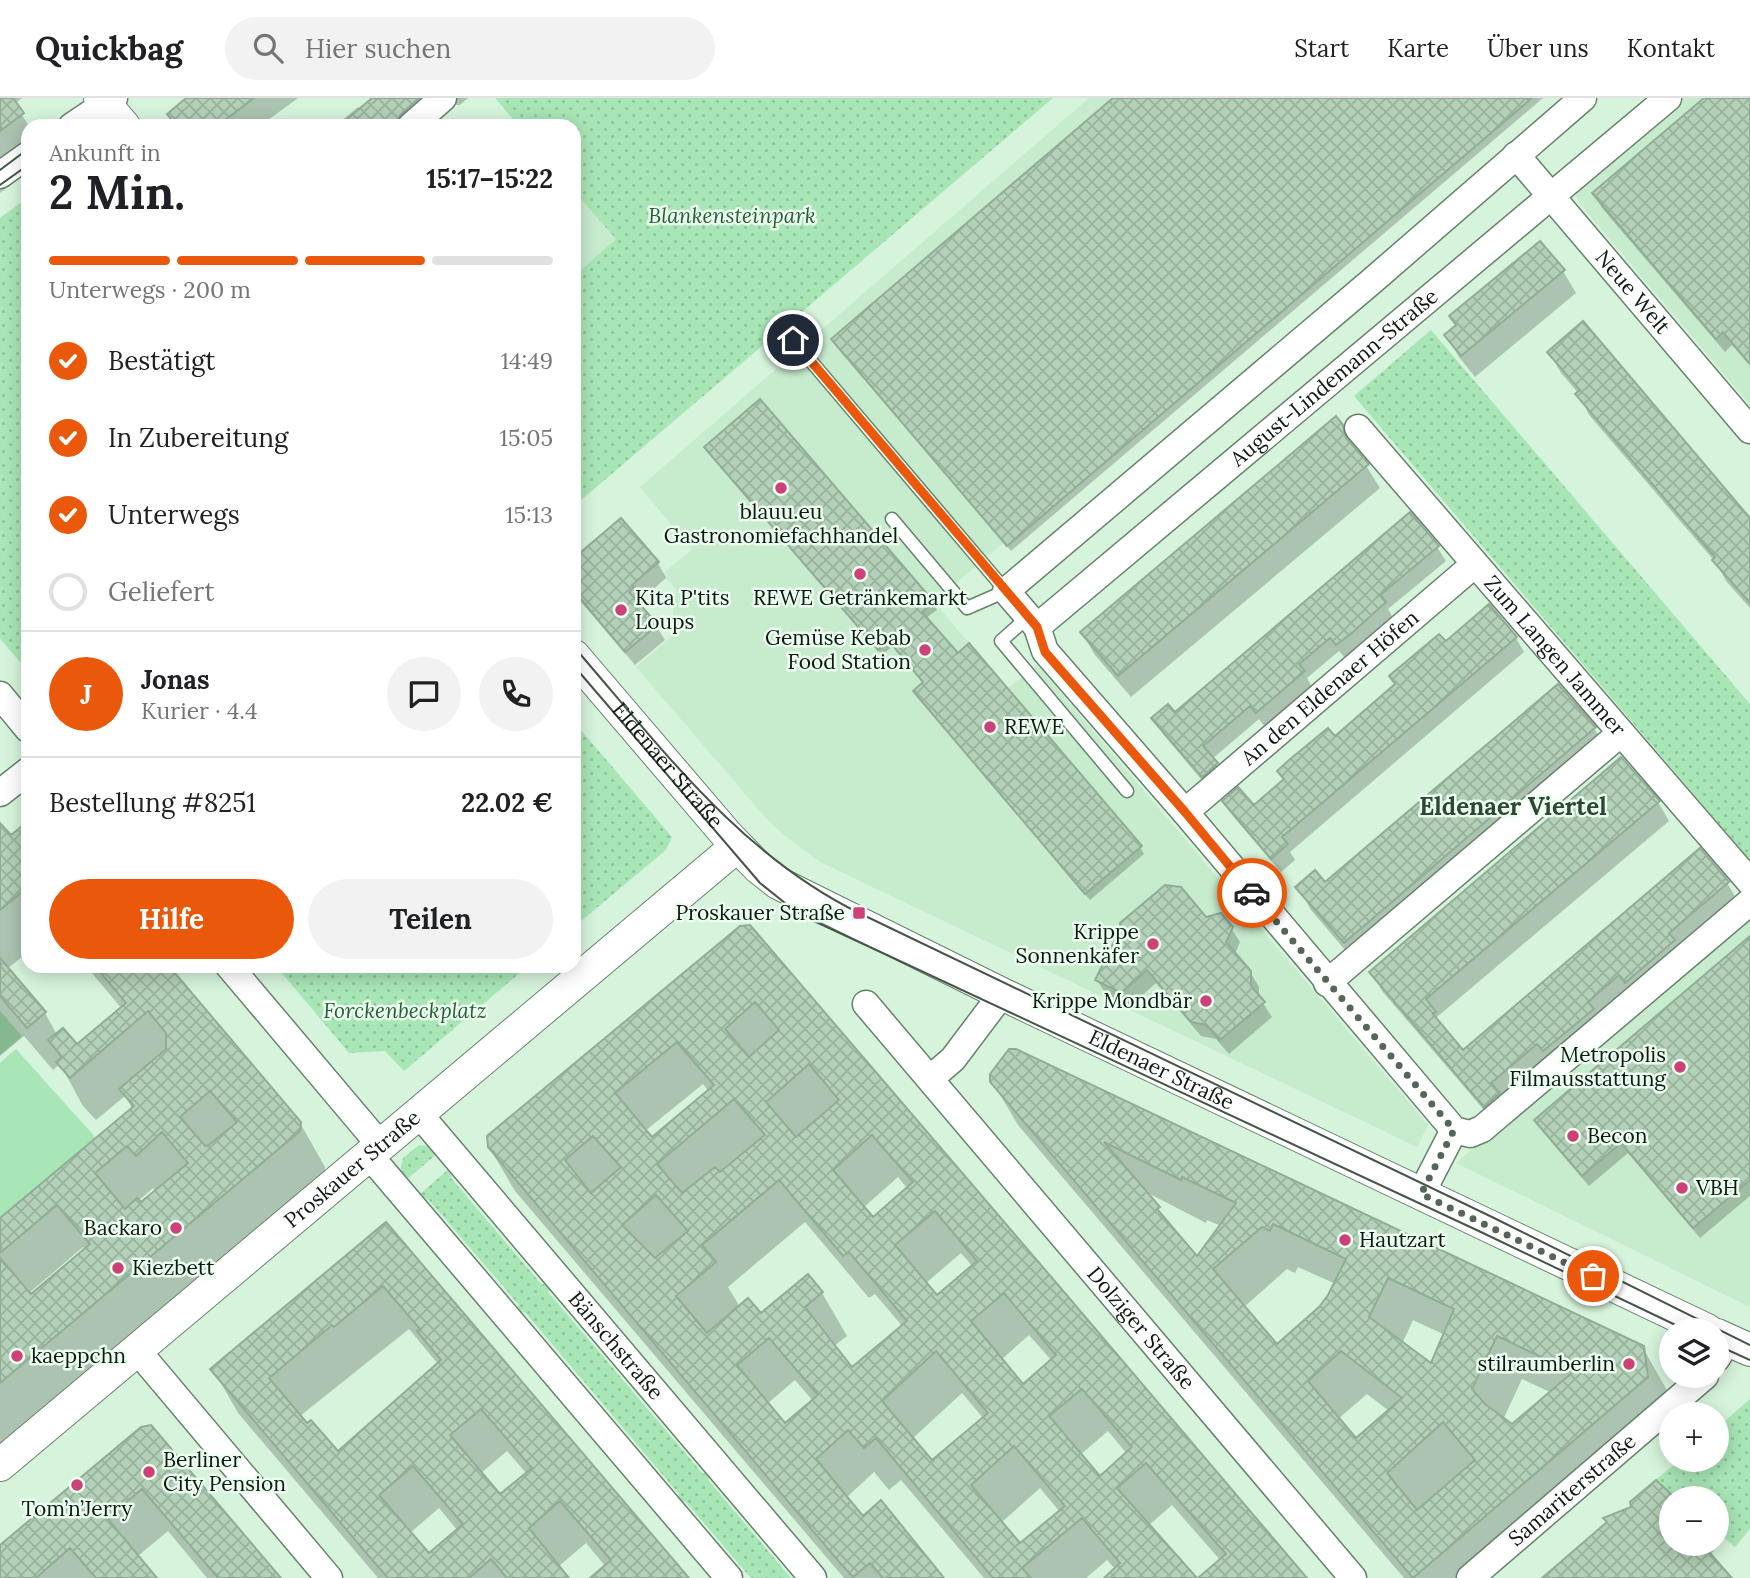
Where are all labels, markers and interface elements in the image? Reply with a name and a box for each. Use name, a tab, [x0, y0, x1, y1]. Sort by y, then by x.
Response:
search box	[225, 17, 715, 80]
text: Quickbag	[35, 27, 183, 69]
icon: search	[249, 29, 287, 67]
text: Hier suchen	[305, 32, 451, 65]
text: Start	[1294, 33, 1349, 64]
text: Karte	[1387, 33, 1449, 64]
text: Über uns	[1487, 33, 1589, 64]
text: Kontakt	[1627, 33, 1715, 64]
text: Ankunft in	[49, 138, 161, 167]
text: 15:17–15:22	[426, 162, 553, 195]
text: 2 Min.	[49, 163, 185, 222]
park label: Blankensteinpark	[648, 202, 816, 229]
street label: Neue Welt	[1590, 244, 1677, 340]
text: Unterwegs · 200 m	[49, 275, 251, 304]
street label: August-Lindemann-Straße	[1224, 283, 1443, 473]
pin	[763, 310, 823, 370]
icon: home	[774, 321, 812, 359]
icon: check	[49, 342, 87, 380]
text: Bestätigt	[108, 344, 215, 377]
text: 14:49	[501, 346, 553, 375]
icon: check	[49, 419, 87, 457]
text: In Zubereitung	[108, 421, 288, 454]
text: 15:05	[500, 423, 553, 452]
marker: blauu.eu Gastronomiefachhandel	[773, 480, 789, 496]
icon: check	[49, 496, 87, 534]
text: Unterwegs	[108, 498, 240, 531]
place label: blauu.eu Gastronomiefachhandel	[664, 498, 898, 549]
text: 15:13	[505, 500, 553, 529]
marker: REWE Getränkemarkt	[852, 566, 868, 582]
street label: Zum Langen Jammer	[1478, 570, 1632, 741]
text: Geliefert	[108, 575, 215, 608]
place label: Kita P'tits Loups	[635, 584, 729, 635]
place label: REWE Getränkemarkt	[753, 584, 968, 611]
marker: Kita P'tits Loups	[613, 602, 629, 618]
street label: An den Eldenaer Höfen	[1235, 604, 1424, 772]
place label: Gemüse Kebab Food Station	[765, 624, 911, 675]
marker: Gemüse Kebab Food Station	[917, 642, 933, 658]
button: chat	[387, 657, 461, 731]
button: phone	[479, 657, 553, 731]
text: Jonas	[141, 663, 210, 696]
text: J	[80, 678, 92, 711]
text: Kurier · 4.4	[141, 696, 258, 725]
street label: Eldenaer Straße	[606, 696, 729, 834]
place label: REWE	[1004, 713, 1064, 740]
marker: REWE	[982, 719, 998, 735]
text: Bestellung #8251	[49, 786, 256, 819]
text: 22.02 €	[461, 786, 553, 819]
district label: Eldenaer Viertel	[1419, 791, 1607, 822]
courier	[1217, 858, 1287, 928]
icon: car	[1233, 874, 1271, 912]
button: Hilfe	[49, 879, 294, 959]
button: Teilen	[308, 879, 553, 959]
place label: Proskauer Straße	[675, 899, 845, 926]
marker: Proskauer Straße	[851, 905, 867, 921]
place label: Krippe Sonnenkäfer	[1016, 918, 1139, 969]
marker: Krippe Sonnenkäfer	[1145, 936, 1161, 952]
place label: Krippe Mondbär	[1032, 987, 1192, 1014]
marker: Krippe Mondbär	[1198, 993, 1214, 1009]
park label: Forckenbeckplatz	[323, 997, 487, 1024]
street label: Eldenaer Straße	[1084, 1023, 1238, 1116]
place label: Metropolis Filmausstattung	[1509, 1041, 1666, 1092]
marker: Metropolis Filmausstattung	[1672, 1059, 1688, 1075]
street label: Proskauer Straße	[278, 1104, 426, 1234]
place label: Becon	[1587, 1122, 1648, 1149]
marker: Becon	[1565, 1128, 1581, 1144]
place label: VBH	[1695, 1174, 1739, 1201]
marker: VBH	[1674, 1180, 1690, 1196]
place label: Backaro	[84, 1214, 162, 1241]
marker: Backaro	[168, 1220, 184, 1236]
place label: Hautzart	[1359, 1226, 1446, 1253]
marker: Hautzart	[1337, 1232, 1353, 1248]
pin	[1563, 1246, 1623, 1306]
place label: Kiezbett	[132, 1254, 215, 1281]
icon: bag	[1574, 1257, 1612, 1295]
marker: Kiezbett	[110, 1260, 126, 1276]
street label: Dolziger Straße	[1081, 1261, 1201, 1395]
street label: Bänschstraße	[563, 1286, 670, 1405]
map controls	[1659, 1318, 1729, 1556]
button: layers	[1659, 1318, 1729, 1388]
place label: kaeppchn	[31, 1342, 126, 1369]
marker: kaeppchn	[9, 1348, 25, 1364]
place label: stilraumberlin	[1478, 1350, 1615, 1377]
marker: stilraumberlin	[1621, 1356, 1637, 1372]
button: +	[1659, 1402, 1729, 1472]
street label: Samariterstraße	[1503, 1427, 1641, 1552]
place label: Berliner City Pension	[163, 1446, 286, 1497]
marker: Berliner City Pension	[141, 1464, 157, 1480]
marker: Tom’n’Jerry	[69, 1477, 85, 1493]
button: −	[1659, 1486, 1729, 1556]
place label: Tom’n’Jerry	[22, 1495, 132, 1522]

